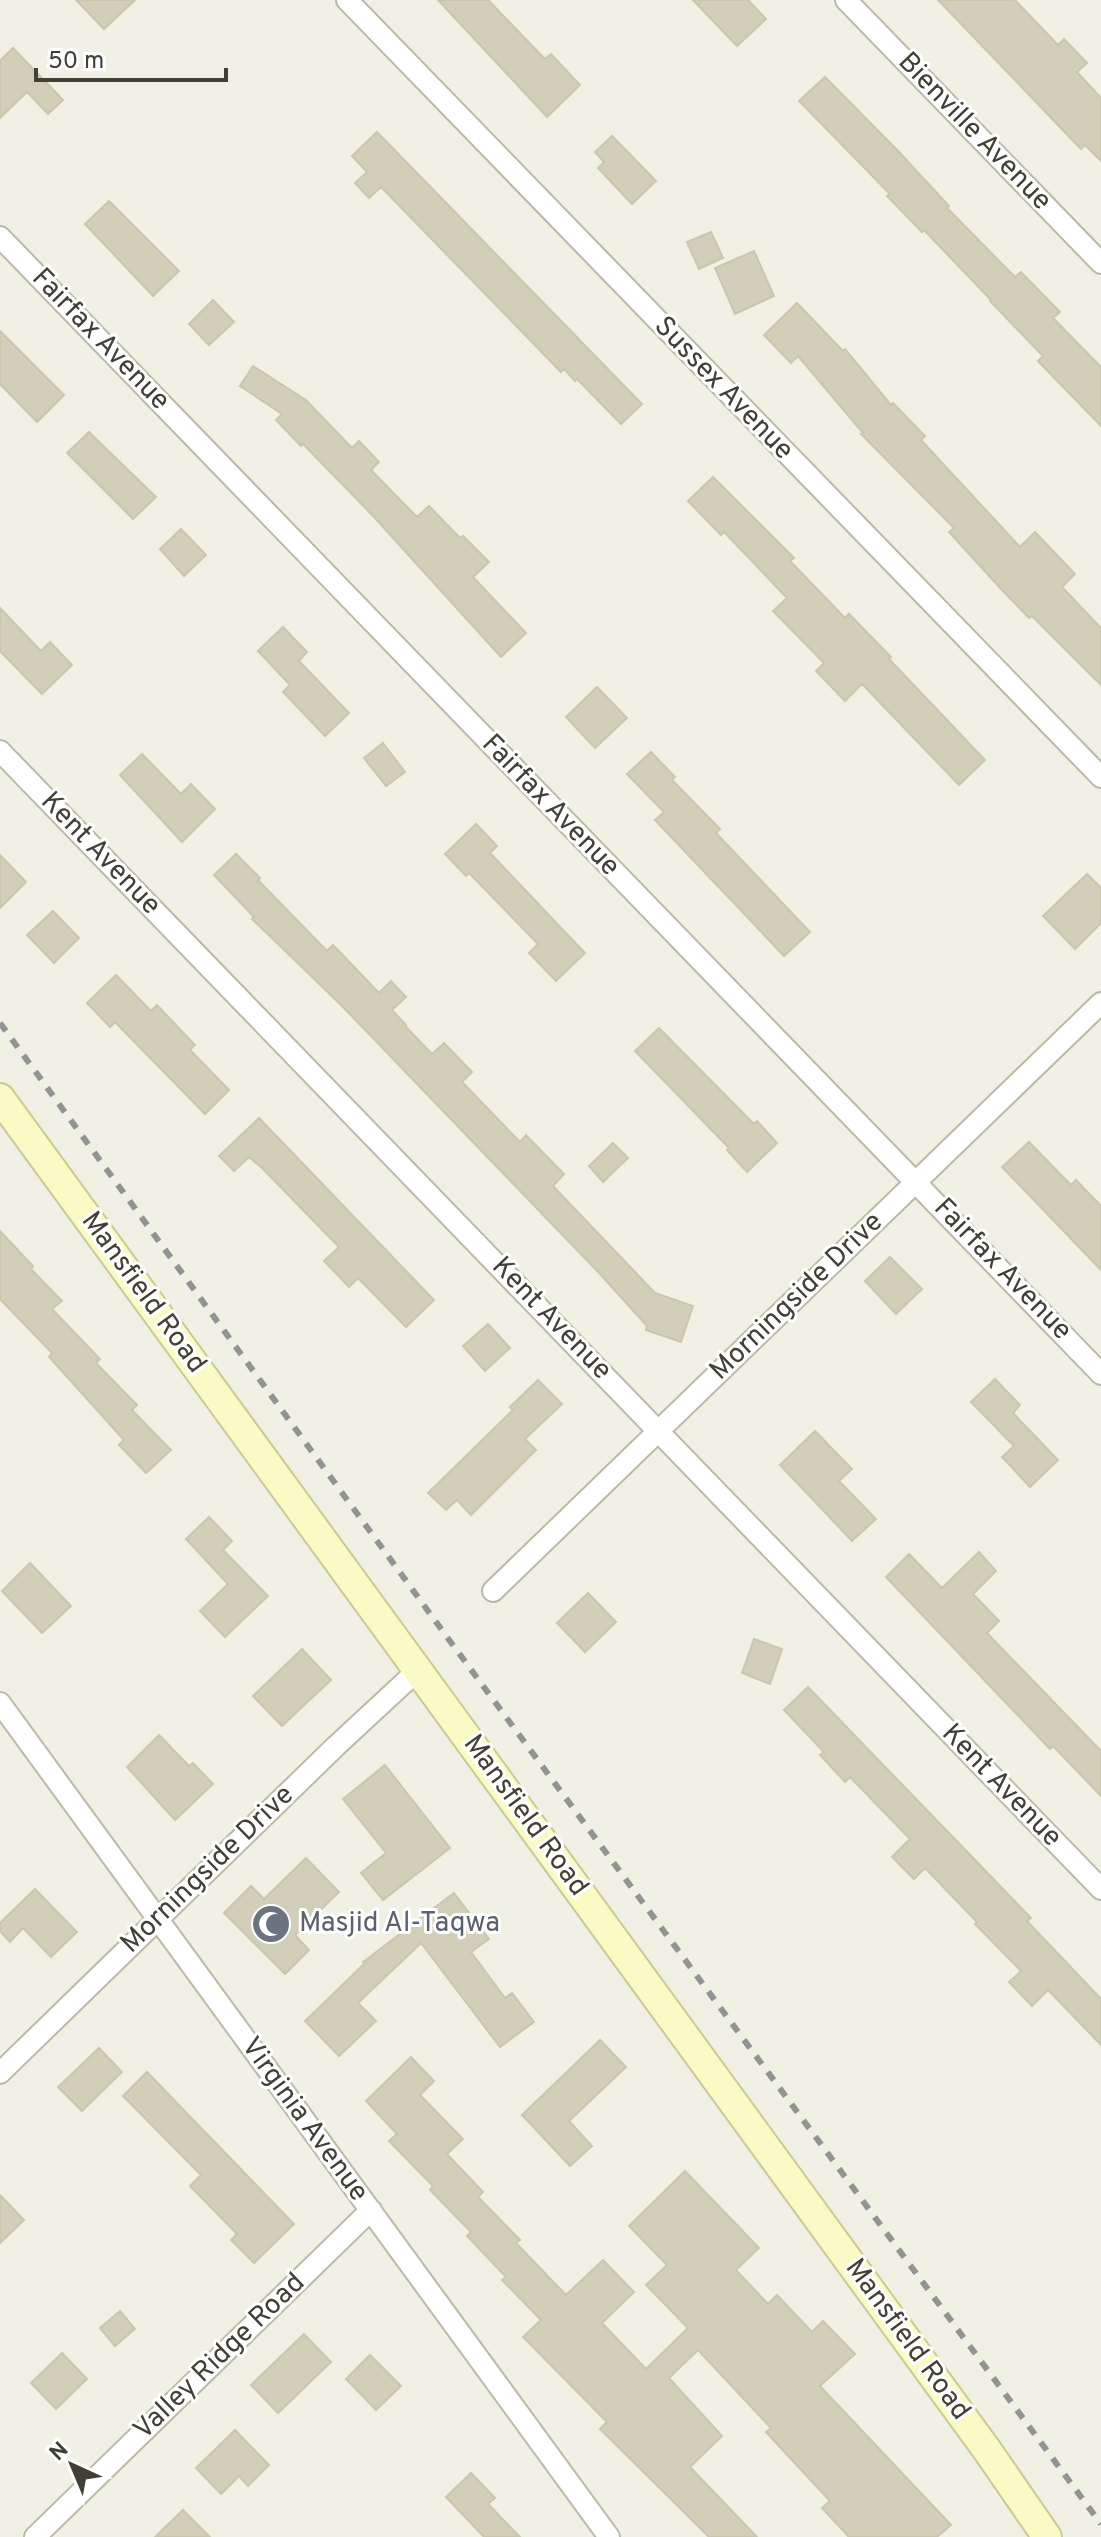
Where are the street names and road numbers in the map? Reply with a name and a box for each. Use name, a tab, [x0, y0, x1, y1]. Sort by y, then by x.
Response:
street label: Bienville Avenue	[889, 45, 1059, 219]
street label: Fairfax Avenue	[23, 261, 177, 419]
street label: Sussex Avenue	[645, 309, 801, 469]
street label: Fairfax Avenue	[473, 727, 627, 885]
street label: Kent Avenue	[32, 785, 168, 923]
street label: Fairfax Avenue	[925, 1191, 1079, 1349]
street label: Mansfield Road	[72, 1205, 214, 1381]
street label: Morningside Drive	[703, 1205, 891, 1389]
street label: Kent Avenue	[483, 1250, 619, 1388]
street label: Kent Avenue	[933, 1717, 1069, 1855]
street label: Mansfield Road	[454, 1728, 596, 1904]
street label: Morningside Drive	[114, 1778, 302, 1962]
street label: Virginia Avenue	[232, 2030, 376, 2210]
street label: Mansfield Road	[836, 2252, 978, 2428]
street label: Valley Ridge Road	[127, 2266, 313, 2448]

